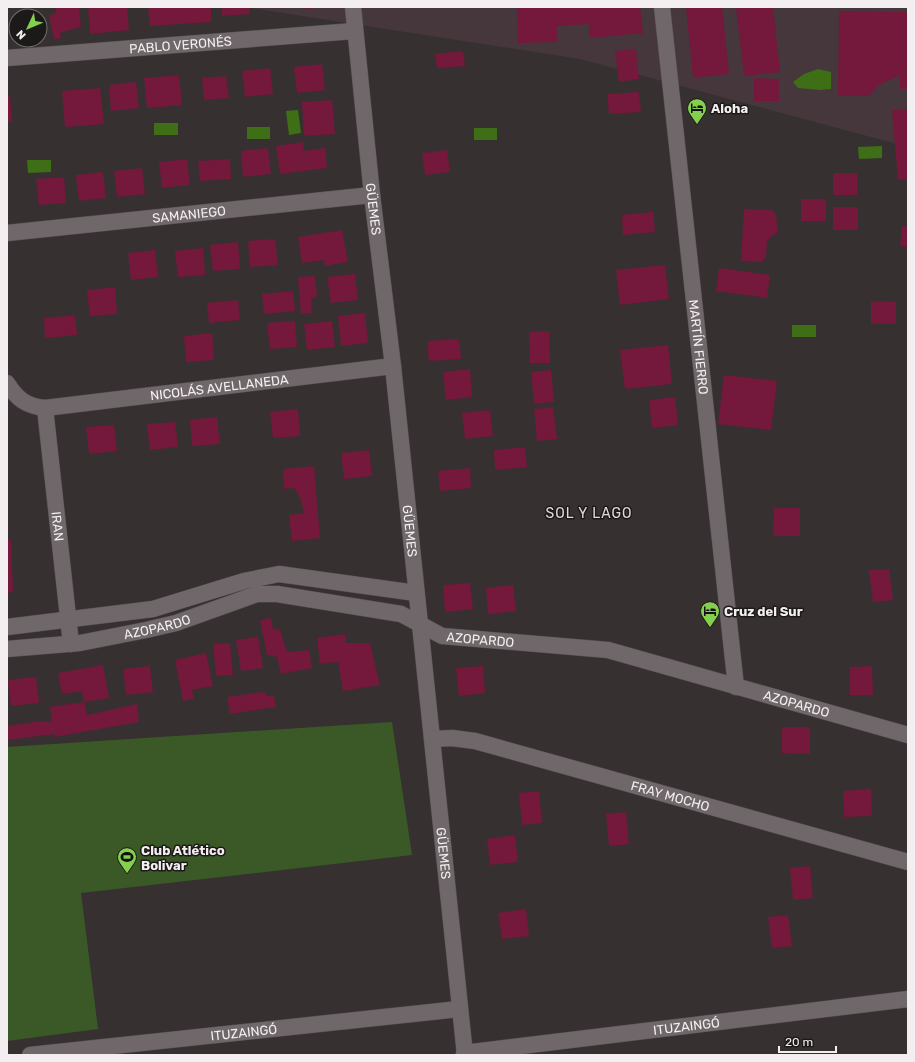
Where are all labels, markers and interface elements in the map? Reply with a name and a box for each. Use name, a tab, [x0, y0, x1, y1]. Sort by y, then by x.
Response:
north arrow	[8, 8, 48, 48]
text: N	[14, 27, 29, 42]
street label: PABLO VERONÉS	[129, 34, 232, 56]
hotel icon: Aloha	[686, 97, 708, 125]
place label: Aloha	[711, 101, 748, 116]
street label: GÜEMES	[363, 182, 384, 236]
street label: SAMANIEGO	[152, 203, 227, 226]
street label: MARTÍN FIERRO	[686, 299, 711, 396]
street label: NICOLÁS AVELLANEDA	[149, 372, 290, 403]
street label: GÜEMES	[400, 504, 420, 558]
district label: SOL Y LAGO	[546, 505, 632, 522]
street label: IRAN	[48, 511, 67, 542]
hotel icon: Cruz del Sur	[699, 600, 721, 628]
place label: Cruz del Sur	[724, 604, 803, 619]
street label: AZOPARDO	[123, 611, 193, 642]
street label: AZOPARDO	[446, 629, 515, 650]
street label: AZOPARDO	[762, 687, 831, 720]
street label: FRAY MOCHO	[629, 778, 711, 814]
street label: GÜEMES	[433, 826, 454, 880]
place label: Club Atlético Bolivar	[141, 843, 225, 873]
sports icon: Club Atlético Bolivar	[116, 846, 138, 874]
street label: ITUZAINGÓ	[652, 1015, 721, 1038]
street label: ITUZAINGÓ	[210, 1022, 278, 1044]
scale bar	[779, 1028, 836, 1054]
text: 20 m	[785, 1035, 813, 1049]

